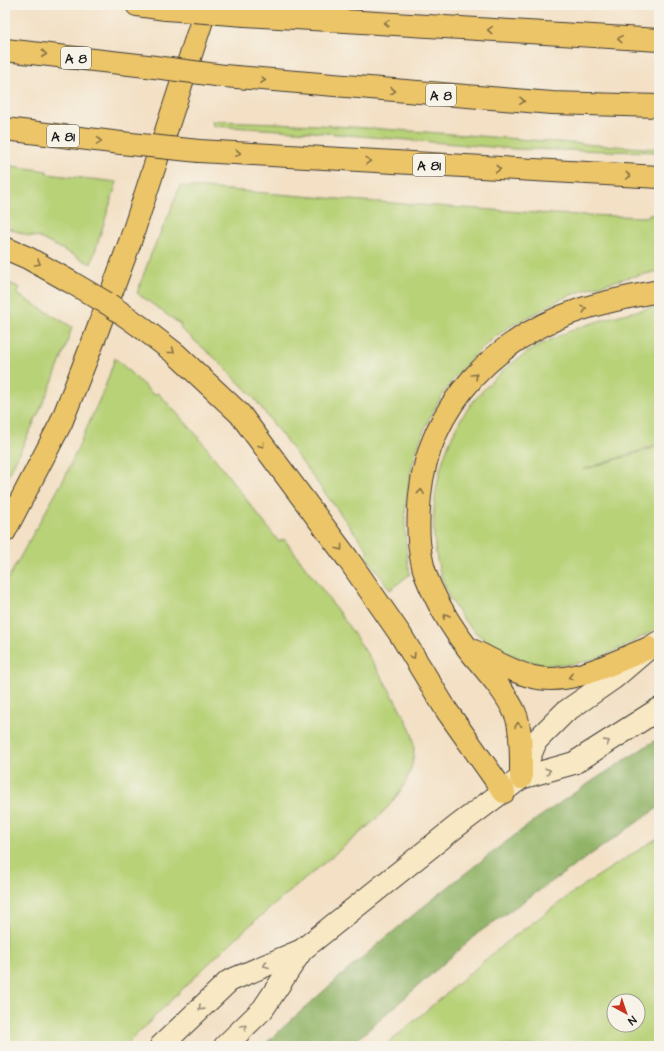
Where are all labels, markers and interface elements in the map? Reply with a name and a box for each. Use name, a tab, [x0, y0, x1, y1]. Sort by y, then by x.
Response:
one-way arrow	[383, 19, 390, 28]
one-way arrow	[487, 26, 493, 35]
one-way arrow	[617, 35, 623, 44]
road number: A 8	[61, 47, 91, 69]
one-way arrow	[41, 49, 47, 58]
one-way arrow	[260, 75, 266, 84]
road number: A 8	[426, 84, 456, 106]
one-way arrow	[390, 87, 396, 96]
one-way arrow	[519, 97, 525, 106]
road number: A 81	[47, 125, 79, 147]
one-way arrow	[96, 136, 102, 145]
one-way arrow	[235, 149, 241, 158]
road number: A 81	[413, 154, 445, 176]
one-way arrow	[365, 157, 371, 165]
one-way arrow	[495, 164, 501, 173]
one-way arrow	[625, 171, 631, 180]
one-way arrow	[34, 259, 41, 266]
one-way arrow	[580, 305, 587, 314]
one-way arrow	[168, 346, 175, 353]
one-way arrow	[470, 373, 478, 381]
one-way arrow	[257, 440, 264, 447]
one-way arrow	[416, 489, 425, 495]
one-way arrow	[336, 544, 343, 551]
one-way arrow	[443, 613, 450, 620]
one-way arrow	[409, 652, 416, 659]
one-way arrow	[568, 672, 574, 680]
one-way arrow	[514, 722, 523, 728]
one-way arrow	[603, 739, 610, 747]
one-way arrow	[544, 767, 551, 776]
one-way arrow	[262, 960, 270, 968]
north arrow	[606, 993, 646, 1033]
one-way arrow	[198, 1003, 206, 1011]
text: N	[625, 1012, 640, 1028]
one-way arrow	[239, 1024, 247, 1032]

